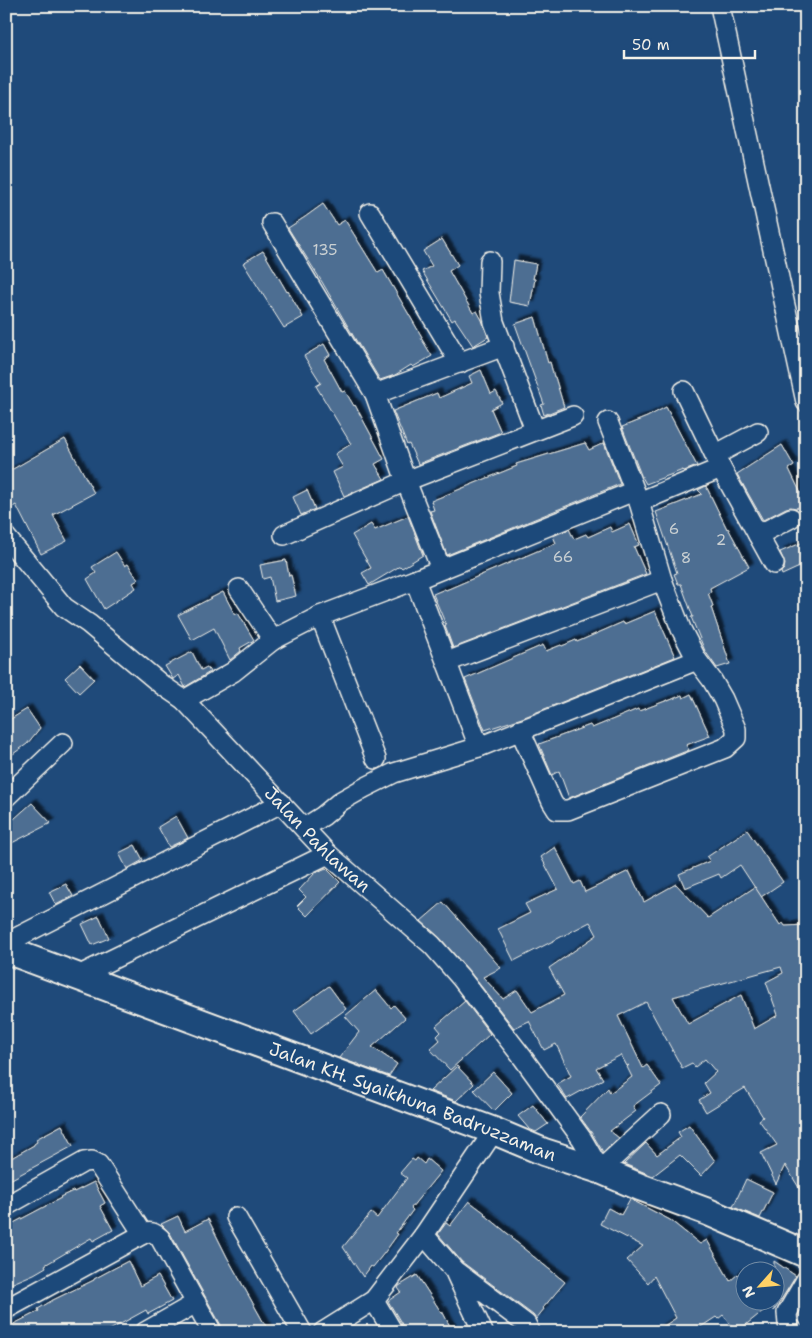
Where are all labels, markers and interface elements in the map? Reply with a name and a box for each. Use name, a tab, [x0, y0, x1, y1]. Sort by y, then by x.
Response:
scale bar	[624, 28, 756, 60]
text: 50 m	[632, 35, 670, 55]
house number: 135	[313, 240, 337, 260]
house number: 6	[669, 519, 679, 539]
house number: 2	[716, 530, 726, 550]
house number: 66	[553, 547, 573, 567]
house number: 8	[681, 548, 691, 568]
street label: Jalan Pahlawan	[259, 781, 376, 898]
street label: Jalan KH. Syaikhuna Badruzzaman	[266, 1037, 559, 1167]
north arrow	[734, 1260, 784, 1310]
text: N	[738, 1283, 759, 1301]

